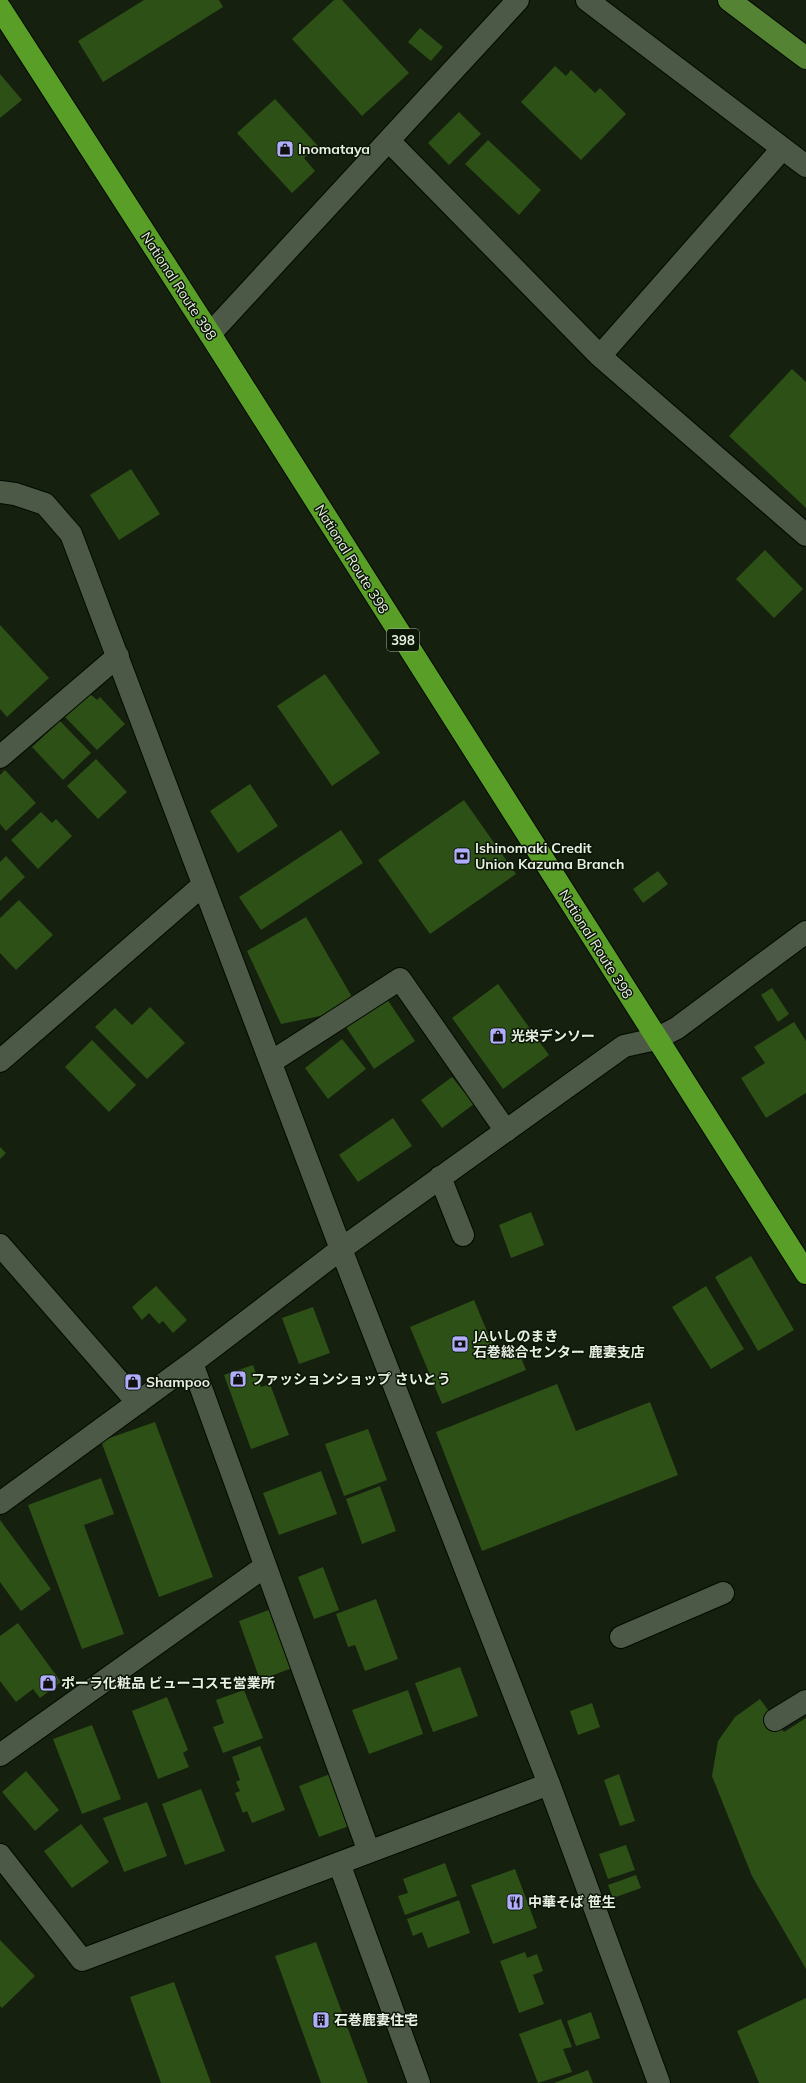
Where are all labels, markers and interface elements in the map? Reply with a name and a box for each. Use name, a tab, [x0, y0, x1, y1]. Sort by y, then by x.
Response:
shop icon: Inomataya	[275, 139, 295, 159]
place label: Inomataya	[298, 140, 370, 158]
street label: National Route 398	[137, 228, 221, 344]
street label: National Route 398	[311, 501, 393, 617]
road number: 398	[387, 629, 419, 651]
place label: Ishinomaki Credit Union Kazuma Branch	[475, 839, 625, 873]
bank icon: Ishinomaki Credit Union Kazuma Branch	[452, 846, 472, 866]
street label: National Route 398	[555, 886, 637, 1002]
shop icon: 光栄デンソー	[488, 1026, 508, 1046]
place label: 光栄デンソー	[511, 1027, 595, 1045]
place label: JAいしのまき 石巻総合センター 鹿妻支店	[473, 1327, 645, 1361]
bank icon: JAいしのまき 石巻総合センター 鹿妻支店	[450, 1334, 470, 1354]
shop icon: ファッションショップ さいとう	[228, 1369, 248, 1389]
place label: ファッションショップ さいとう	[251, 1370, 451, 1388]
shop icon: Shampoo	[123, 1372, 143, 1392]
place label: Shampoo	[146, 1373, 210, 1391]
shop icon: ポーラ化粧品 ビューコスモ営業所	[38, 1673, 58, 1693]
place label: ポーラ化粧品 ビューコスモ営業所	[61, 1674, 275, 1692]
restaurant icon: 中華そば 笹生	[505, 1892, 525, 1912]
place label: 中華そば 笹生	[528, 1893, 616, 1911]
building icon: 石巻鹿妻住宅	[311, 2010, 331, 2030]
place label: 石巻鹿妻住宅	[334, 2011, 418, 2029]

